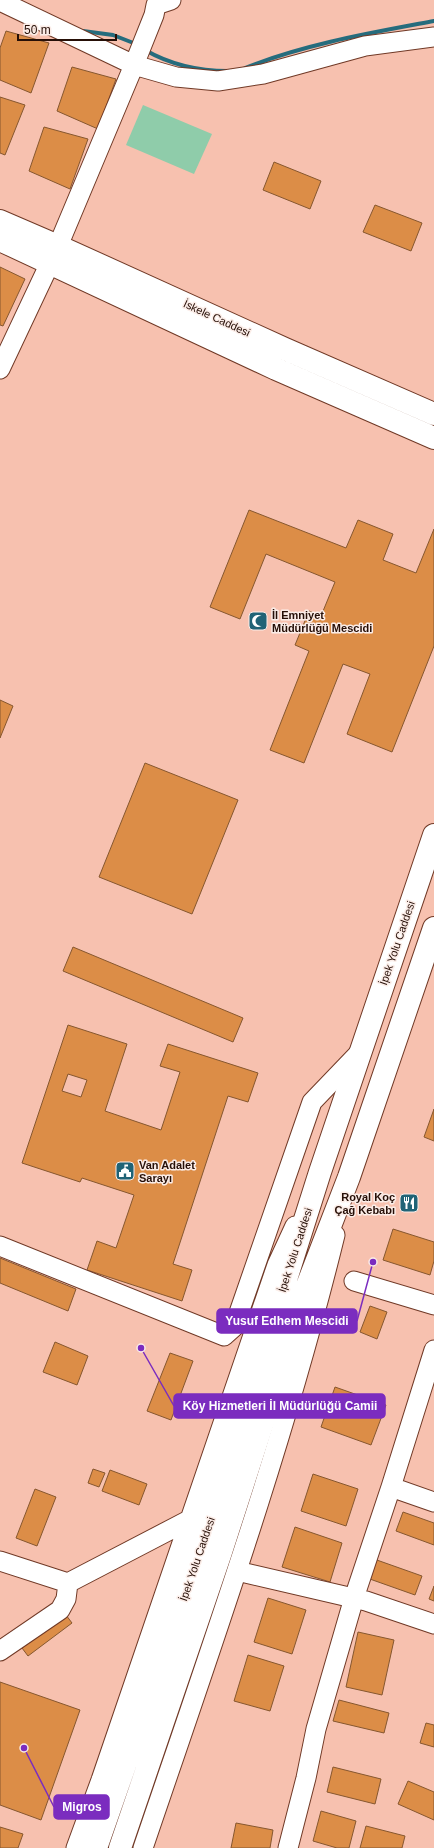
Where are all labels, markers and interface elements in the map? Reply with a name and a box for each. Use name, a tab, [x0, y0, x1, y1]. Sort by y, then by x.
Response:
scale bar	[18, 16, 116, 42]
text: 50 m	[24, 23, 51, 37]
street label: İskele Caddesi	[182, 297, 252, 339]
place label: İl Emniyet Müdürlüğü Mescidi	[272, 609, 372, 634]
mosque icon: İl Emniyet Müdürlüğü Mescidi	[247, 610, 269, 632]
street label: İpek Yolu Caddesi	[377, 899, 417, 987]
place label: Van Adalet Sarayı	[139, 1159, 195, 1184]
public building icon: Van Adalet Sarayı	[114, 1160, 136, 1182]
place label: Royal Koç Çağ Kebabı	[334, 1191, 395, 1216]
restaurant icon: Royal Koç Çağ Kebabı	[398, 1192, 420, 1214]
street label: İpek Yolu Caddesi	[276, 1206, 314, 1294]
callout: Yusuf Edhem Mescidi	[217, 1309, 357, 1333]
text: Yusuf Edhem Mescidi	[225, 1314, 349, 1328]
callout: Köy Hizmetleri İl Müdürlüğü Camii	[174, 1394, 385, 1418]
text: Köy Hizmetleri İl Müdürlüğü Camii	[183, 1398, 377, 1413]
street label: İpek Yolu Caddesi	[177, 1515, 217, 1603]
callout: Migros	[54, 1795, 109, 1819]
text: Migros	[62, 1800, 102, 1814]

